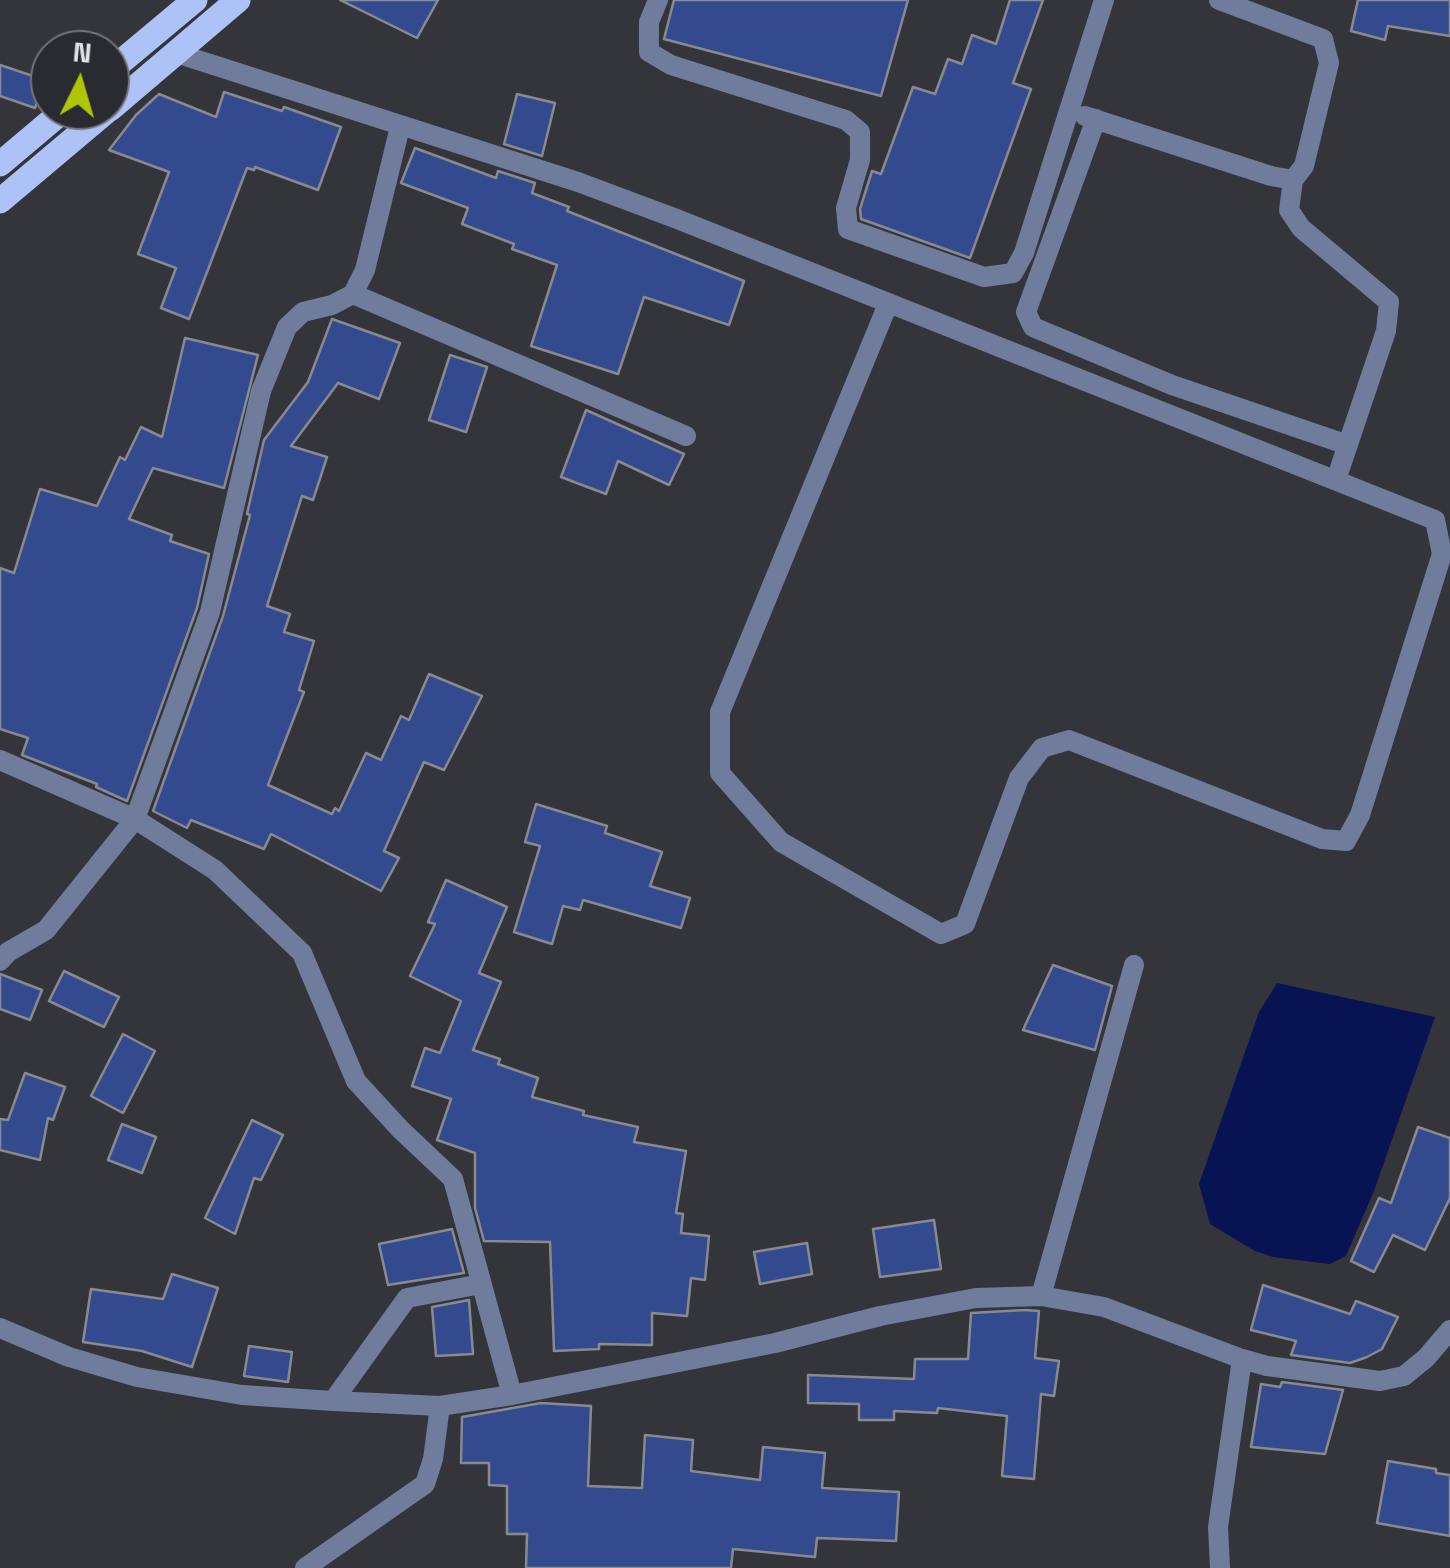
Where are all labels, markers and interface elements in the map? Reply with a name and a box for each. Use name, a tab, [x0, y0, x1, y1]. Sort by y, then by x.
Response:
north arrow	[30, 30, 130, 130]
text: N	[72, 33, 93, 71]

